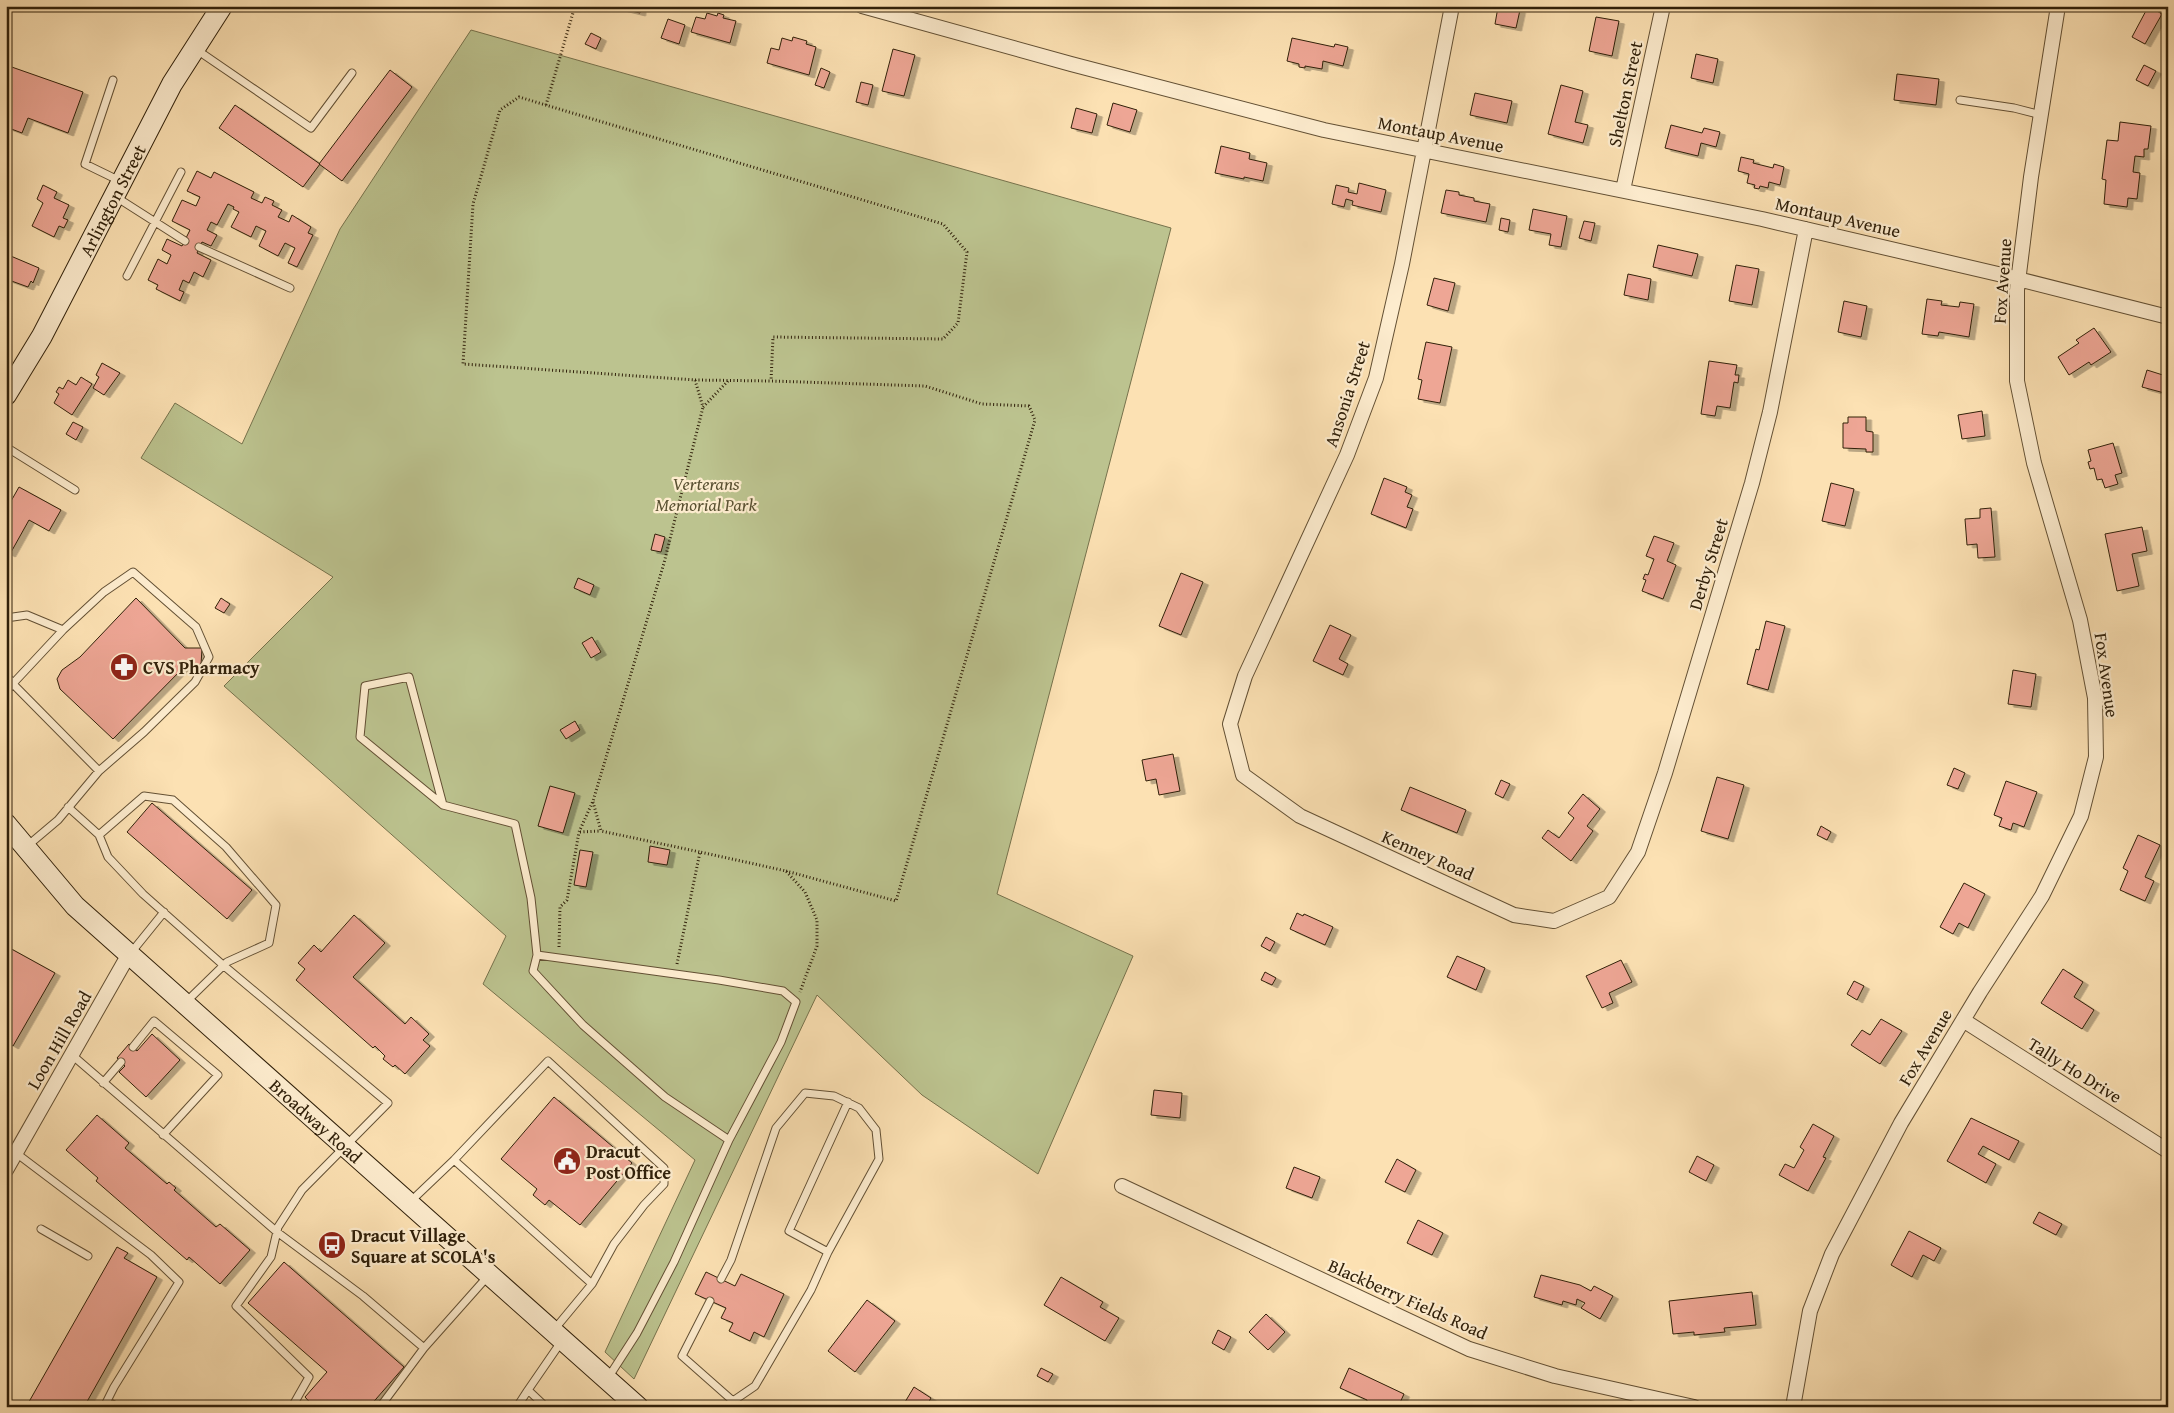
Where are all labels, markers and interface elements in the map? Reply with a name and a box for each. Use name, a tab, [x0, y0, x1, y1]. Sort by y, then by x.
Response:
street label: Shelton Street	[1601, 38, 1650, 149]
street label: Montaup Avenue	[1376, 109, 1506, 159]
street label: Arlington Street	[72, 139, 153, 261]
street label: Montaup Avenue	[1773, 189, 1903, 245]
street label: Fox Avenue	[1986, 237, 2018, 325]
street label: Ansonia Street	[1317, 337, 1377, 451]
park label: Verterans Memorial Park	[655, 470, 757, 518]
street label: Derby Street	[1681, 514, 1735, 613]
street label: Fox Avenue	[2088, 631, 2126, 719]
pharmacy icon: CVS Pharmacy	[109, 652, 139, 682]
place label: CVS Pharmacy	[143, 654, 260, 681]
street label: Kenney Road	[1378, 823, 1479, 887]
street label: Loon Hill Road	[20, 985, 98, 1094]
street label: Fox Avenue	[1891, 1003, 1959, 1091]
street label: Tally Ho Drive	[2023, 1030, 2127, 1110]
street label: Broadway Road	[264, 1072, 369, 1170]
place label: Dracut Post Office	[586, 1138, 671, 1186]
public building icon: Dracut Post Office	[552, 1146, 582, 1176]
place label: Dracut Village Square at SCOLA's	[351, 1222, 496, 1270]
bus stop icon: Dracut Village Square at SCOLA's	[317, 1230, 347, 1260]
street label: Blackberry Fields Road	[1324, 1252, 1492, 1346]

